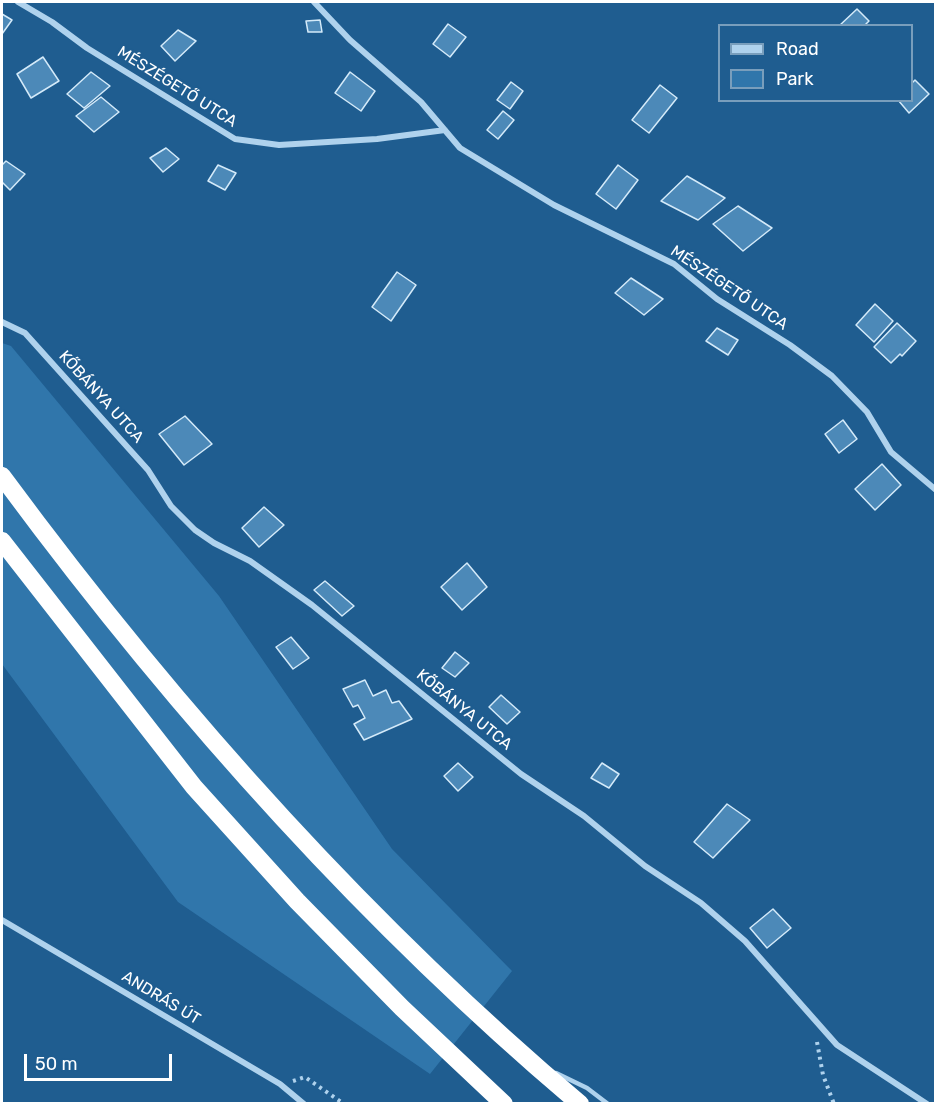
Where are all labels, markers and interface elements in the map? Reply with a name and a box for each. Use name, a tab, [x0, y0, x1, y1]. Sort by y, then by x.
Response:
legend	[718, 24, 913, 102]
text: Road	[776, 38, 819, 60]
street label: MÉSZÉGETŐ UTCA	[114, 42, 240, 132]
text: Park	[776, 68, 813, 90]
street label: MÉSZÉGETŐ UTCA	[667, 242, 791, 334]
street label: KŐBÁNYA UTCA	[55, 347, 147, 447]
street label: KŐBÁNYA UTCA	[412, 666, 516, 754]
street label: ANDRÁS ÚT	[118, 967, 204, 1029]
scale bar	[27, 1042, 176, 1080]
text: 50 m	[35, 1053, 78, 1075]

